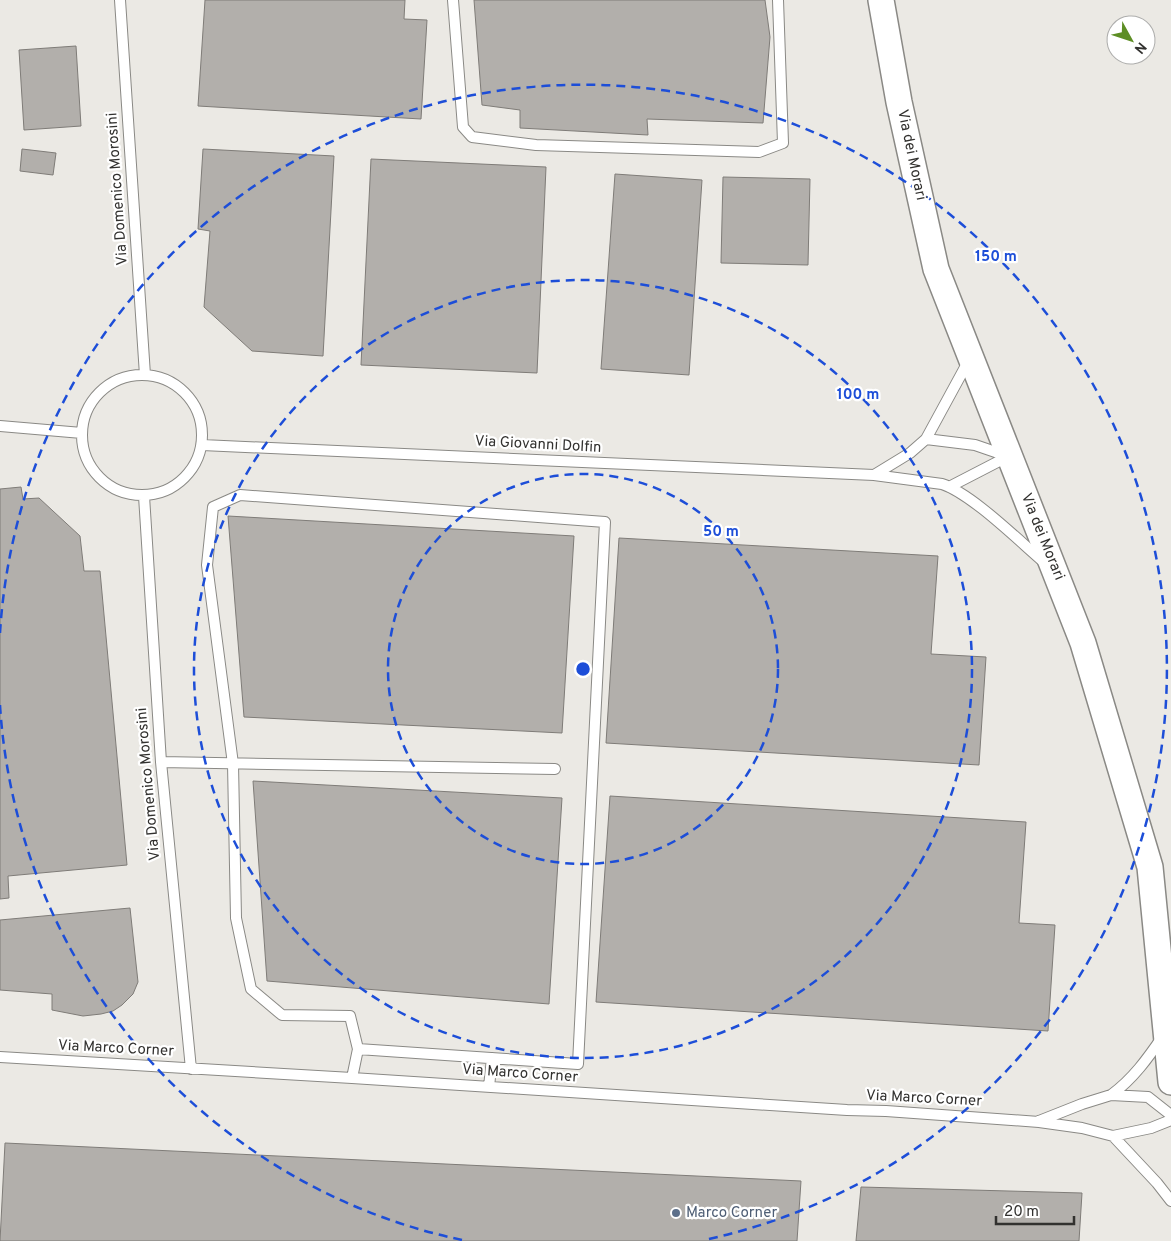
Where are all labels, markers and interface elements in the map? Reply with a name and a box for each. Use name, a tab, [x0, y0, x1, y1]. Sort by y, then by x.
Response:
north arrow	[1106, 15, 1156, 65]
text: N	[1130, 38, 1150, 57]
street label: Via dei Morari	[892, 108, 930, 202]
street label: Via Domenico Morosini	[103, 112, 133, 266]
text: 150 m	[975, 248, 1017, 267]
text: 100 m	[837, 386, 879, 405]
street label: Via Giovanni Dolfin	[474, 432, 602, 458]
street label: Via dei Morari	[1016, 491, 1068, 583]
text: 50 m	[703, 523, 739, 542]
centre of rings	[574, 660, 592, 678]
street label: Via Domenico Morosini	[133, 707, 165, 861]
street label: Via Marco Corner	[57, 1036, 175, 1062]
street label: Via Marco Corner	[461, 1060, 579, 1088]
street label: Via Marco Corner	[865, 1086, 983, 1112]
scale bar	[996, 1194, 1074, 1226]
text: 20 m	[1004, 1203, 1039, 1222]
place label: Marco Corner	[686, 1204, 777, 1223]
marker: Marco Corner	[670, 1207, 682, 1219]

